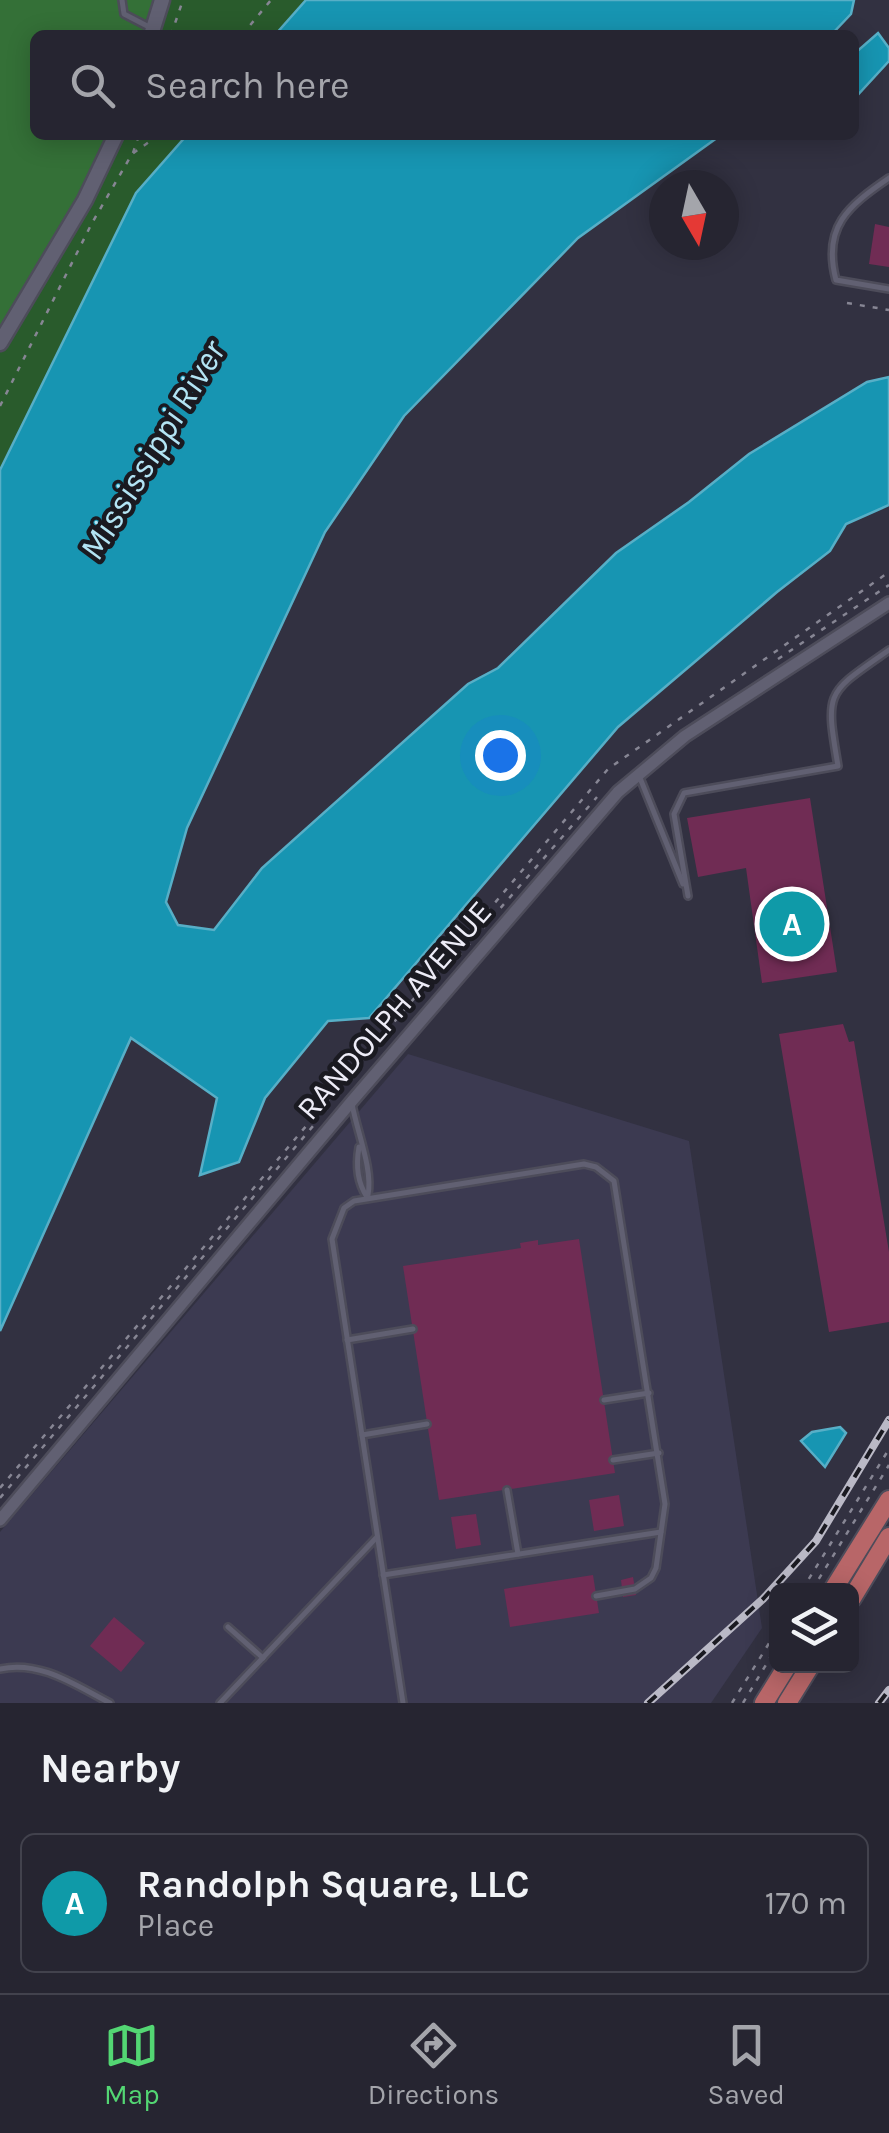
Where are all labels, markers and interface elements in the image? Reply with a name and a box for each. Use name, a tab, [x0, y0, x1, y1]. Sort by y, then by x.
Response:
search box	[30, 30, 859, 140]
icon: search	[65, 58, 120, 113]
text: Search here	[145, 63, 349, 108]
north arrow	[649, 170, 739, 260]
water label: Mississippi River	[71, 332, 234, 567]
your location	[475, 730, 526, 781]
pin: A	[760, 886, 824, 962]
street label: RANDOLPH AVENUE	[289, 893, 499, 1127]
map controls	[769, 1583, 859, 1673]
button: layers	[769, 1583, 859, 1673]
text: Nearby	[40, 1743, 180, 1793]
text: Randolph Square, LLC	[137, 1862, 530, 1907]
text: A	[64, 1885, 85, 1922]
text: 170 m	[765, 1885, 847, 1922]
text: Place	[137, 1907, 214, 1944]
tab: Map	[104, 2018, 160, 2111]
tab: Directions	[368, 2018, 499, 2111]
tab: Saved	[707, 2018, 785, 2111]

